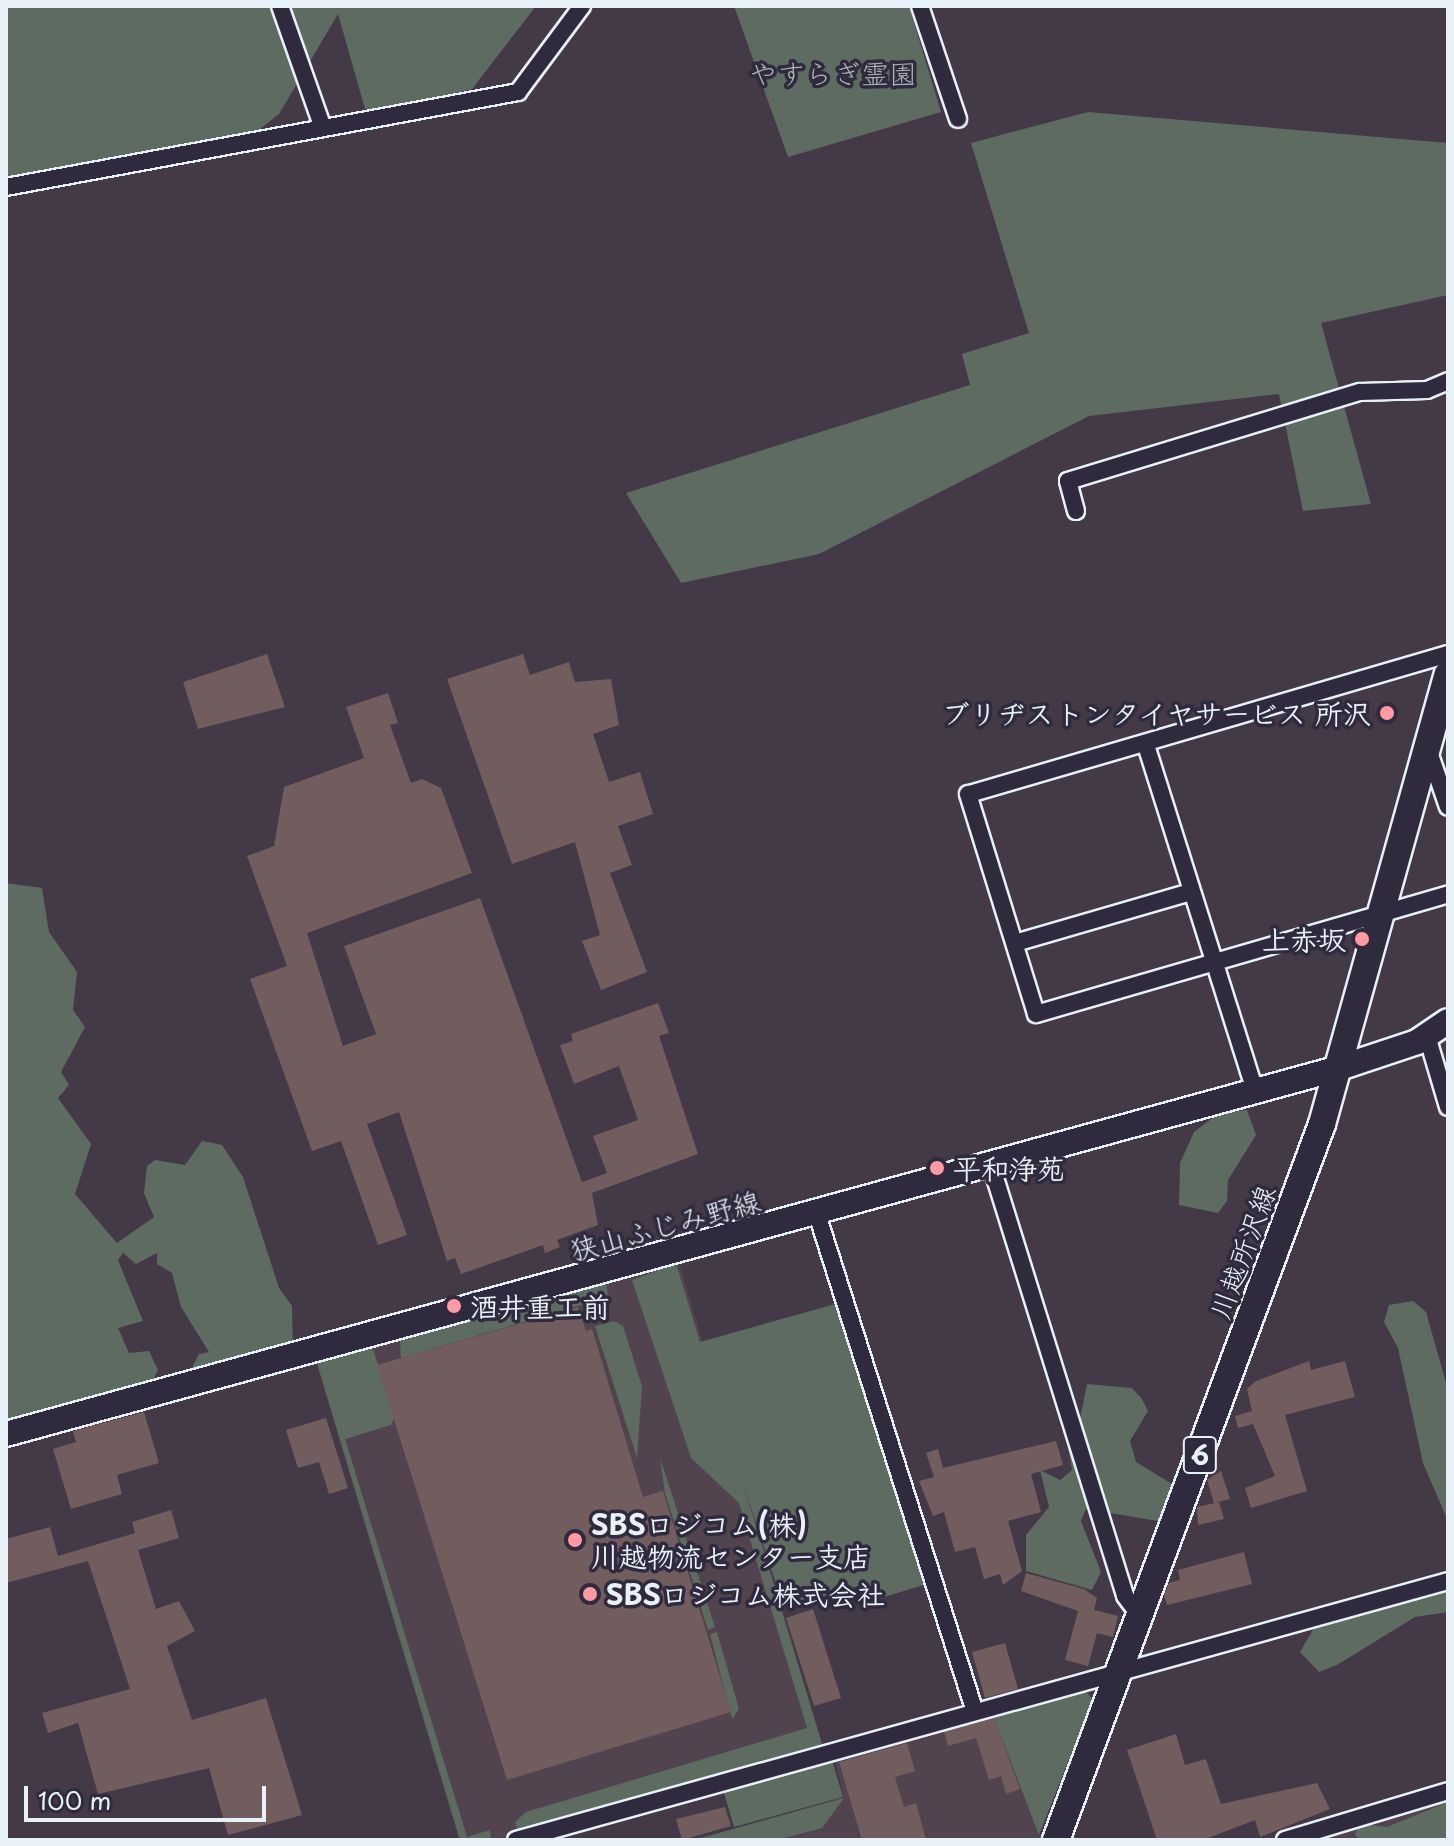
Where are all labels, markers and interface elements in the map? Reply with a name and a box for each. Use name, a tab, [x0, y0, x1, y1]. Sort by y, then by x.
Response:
park label: やすらぎ霊園	[749, 56, 917, 90]
place label: ブリヂストンタイヤサービス 所沢	[942, 696, 1371, 730]
marker: ブリヂストンタイヤサービス 所沢	[1378, 704, 1396, 722]
place label: 上赤坂	[1262, 922, 1346, 956]
marker: 上赤坂	[1353, 930, 1371, 948]
place label: 平和浄苑	[953, 1151, 1065, 1185]
marker: 平和浄苑	[928, 1159, 946, 1177]
street label: 川越所沢線	[1202, 1180, 1282, 1324]
street label: 狭山ふじみ野線	[566, 1183, 764, 1267]
place label: 酒井重工前	[470, 1289, 610, 1323]
marker: 酒井重工前	[445, 1297, 463, 1315]
road number: 6	[1182, 1433, 1218, 1477]
place label: SBSロジコム(株) 川越物流センター支店	[591, 1507, 871, 1573]
marker: SBSロジコム(株) 川越物流センター支店	[566, 1531, 584, 1549]
place label: SBSロジコム株式会社	[606, 1577, 885, 1611]
marker: SBSロジコム株式会社	[581, 1585, 599, 1603]
scale bar	[28, 1770, 270, 1820]
text: 100 m	[38, 1782, 111, 1818]

